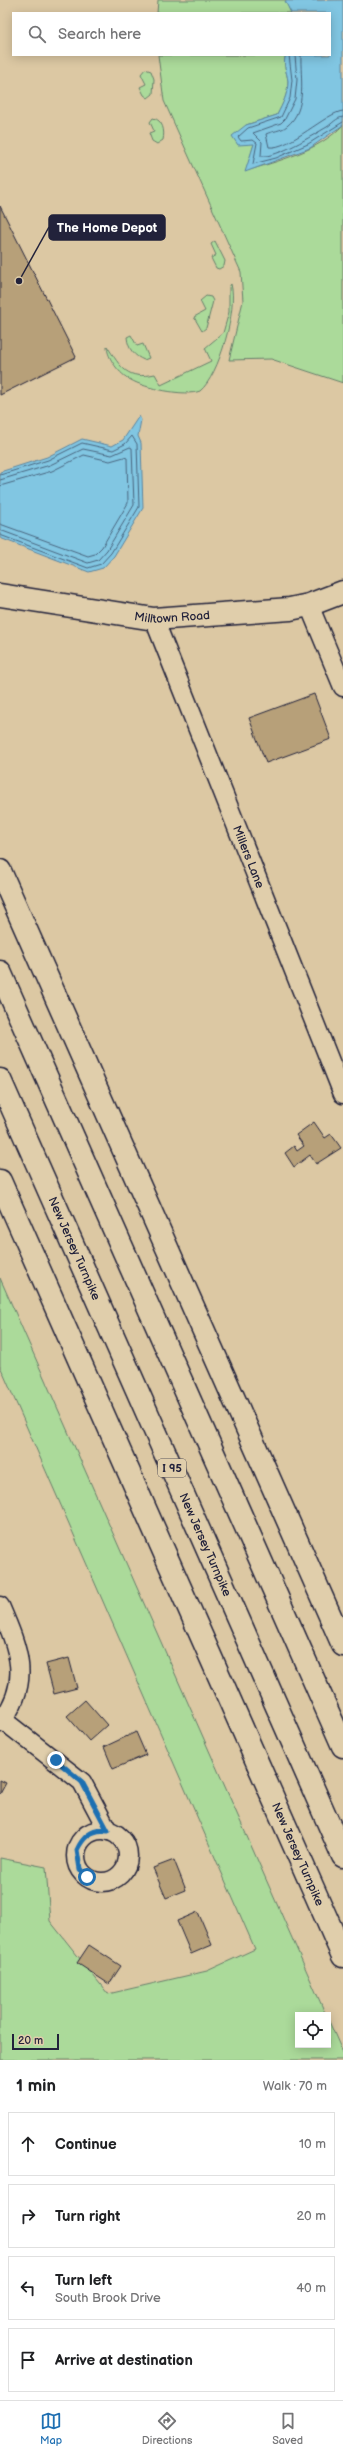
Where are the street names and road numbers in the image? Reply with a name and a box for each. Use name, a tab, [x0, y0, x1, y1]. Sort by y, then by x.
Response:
street label: Milltown Road	[133, 607, 211, 627]
street label: Millers Lane	[229, 823, 268, 890]
street label: New Jersey Turnpike	[45, 1194, 104, 1302]
road number: I 95	[158, 1459, 186, 1477]
street label: New Jersey Turnpike	[176, 1491, 235, 1599]
street label: New Jersey Turnpike	[268, 1800, 327, 1908]

